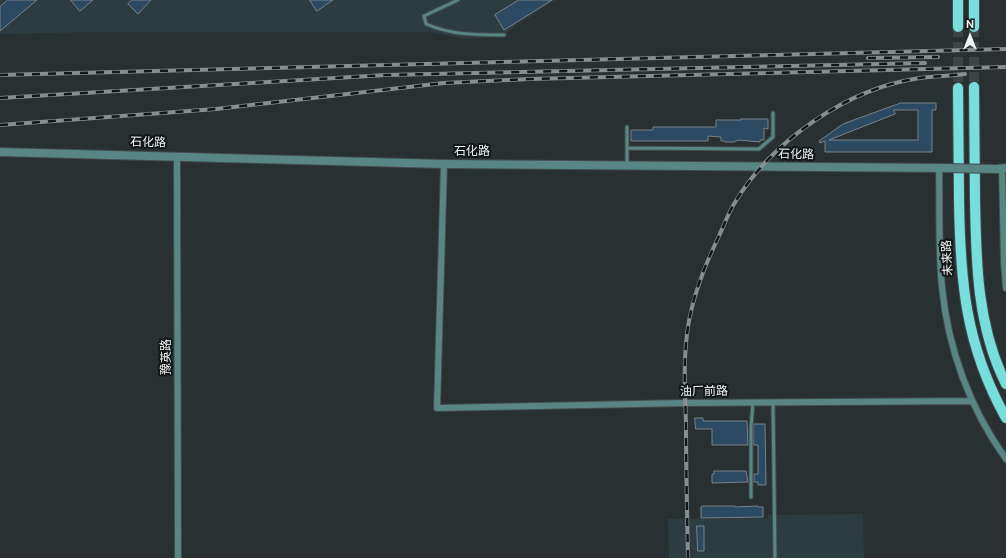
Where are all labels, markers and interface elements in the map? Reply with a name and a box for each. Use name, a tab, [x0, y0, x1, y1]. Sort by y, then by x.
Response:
north arrow	[950, 16, 990, 56]
text: N	[966, 17, 974, 31]
street label: 石化路	[130, 135, 166, 151]
street label: 石化路	[454, 145, 490, 159]
street label: 石化路	[778, 147, 814, 163]
street label: 未来路	[940, 240, 956, 276]
street label: 豫英路	[160, 339, 174, 375]
street label: 油厂前路	[680, 384, 728, 400]

